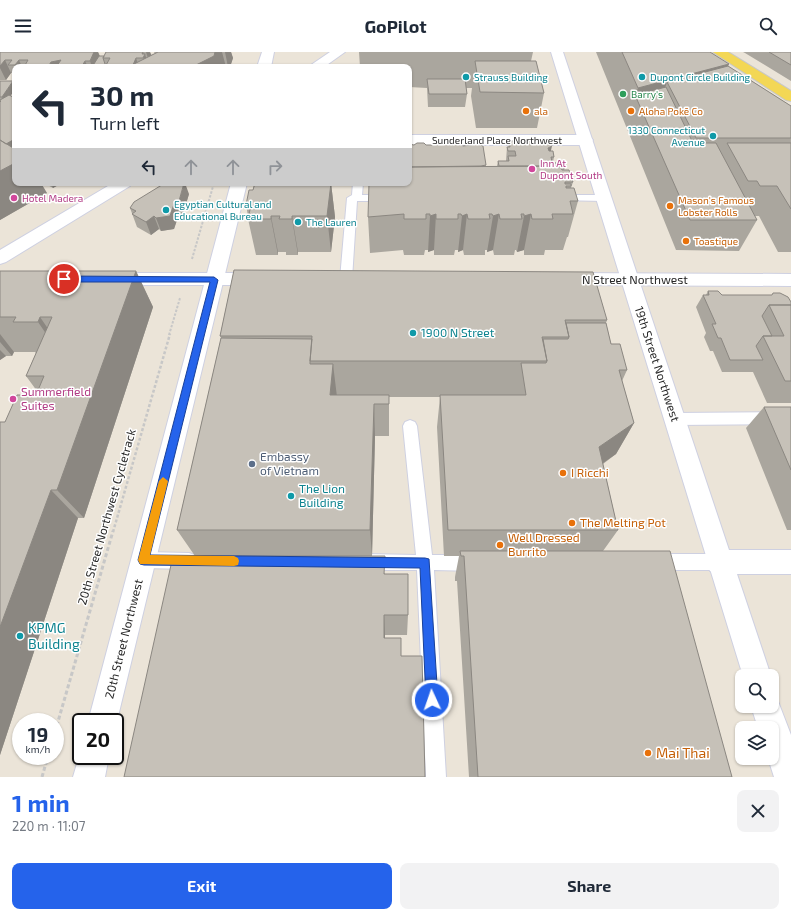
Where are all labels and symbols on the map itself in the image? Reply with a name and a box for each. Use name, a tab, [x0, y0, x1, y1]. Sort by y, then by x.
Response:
place label: Strauss Building	[474, 71, 548, 83]
place label: Dupont Circle Building	[650, 71, 751, 83]
marker: Strauss Building	[461, 72, 471, 82]
marker: Dupont Circle Building	[637, 72, 647, 82]
place label: Barry's	[631, 88, 663, 100]
marker: Barry's	[618, 89, 628, 99]
place label: ala	[534, 105, 548, 117]
place label: Aloha Pokē Co	[639, 105, 703, 117]
marker: ala	[521, 106, 531, 116]
marker: Aloha Pokē Co	[626, 106, 636, 116]
place label: 1330 Connecticut Avenue	[628, 124, 705, 148]
marker: 1330 Connecticut Avenue	[708, 131, 718, 141]
street label: Sunderland Place Northwest	[432, 134, 562, 146]
place label: Inn At Dupont South	[540, 157, 602, 181]
marker: Inn At Dupont South	[527, 164, 537, 174]
place label: Hotel Madera	[22, 192, 83, 204]
marker: Hotel Madera	[9, 193, 19, 203]
place label: Mason's Famous Lobster Rolls	[678, 194, 754, 218]
place label: Egyptian Cultural and Educational Bureau	[174, 198, 271, 222]
marker: Mason's Famous Lobster Rolls	[665, 201, 675, 211]
marker: Egyptian Cultural and Educational Bureau	[161, 205, 171, 215]
place label: The Lauren	[306, 216, 357, 228]
marker: The Lauren	[293, 217, 303, 227]
place label: Toastique	[694, 235, 738, 247]
marker: Toastique	[681, 236, 691, 246]
pin	[47, 262, 81, 296]
street label: N Street Northwest	[582, 272, 688, 286]
street label: 19th Street Northwest	[633, 304, 683, 424]
place label: 1900 N Street	[421, 325, 495, 339]
marker: 1900 N Street	[408, 328, 418, 338]
place label: Summerfield Suites	[21, 384, 91, 412]
marker: Summerfield Suites	[8, 394, 18, 404]
street label: 20th Street Northwest Cycletrack	[74, 427, 138, 606]
place label: Embassy of Vietnam	[260, 449, 319, 477]
marker: Embassy of Vietnam	[247, 459, 257, 469]
place label: I Ricchi	[571, 465, 609, 479]
marker: I Ricchi	[558, 468, 568, 478]
place label: The Lion Building	[299, 481, 345, 509]
marker: The Lion Building	[286, 491, 296, 501]
place label: The Melting Pot	[580, 515, 666, 529]
marker: The Melting Pot	[567, 518, 577, 528]
place label: Well Dressed Burrito	[508, 530, 580, 558]
marker: Well Dressed Burrito	[495, 540, 505, 550]
street label: 20th Street Northwest	[101, 577, 145, 700]
place label: KPMG Building	[28, 619, 80, 652]
marker: KPMG Building	[15, 631, 25, 641]
position arrow	[411, 679, 453, 721]
speed limit sign: 20	[72, 713, 124, 765]
place label: Mai Thai	[656, 744, 710, 761]
marker: Mai Thai	[643, 748, 653, 758]

